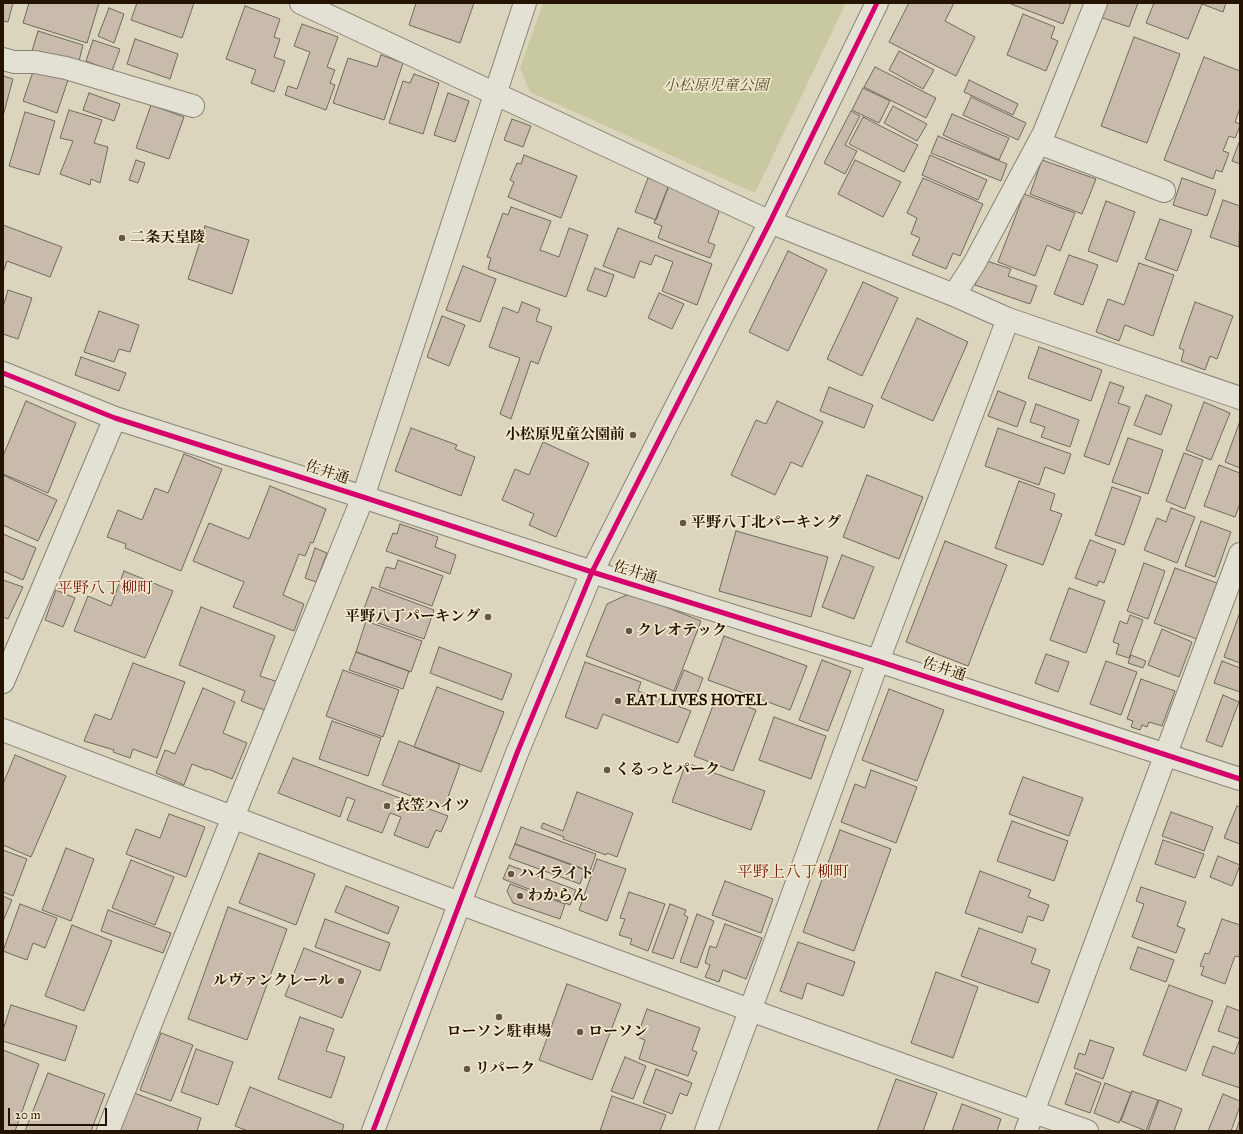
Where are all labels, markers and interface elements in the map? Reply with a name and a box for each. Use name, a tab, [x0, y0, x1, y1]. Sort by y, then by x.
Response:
park label: 小松原児童公園	[664, 77, 768, 95]
place label: 二条天皇陵	[130, 229, 205, 247]
marker: 二条天皇陵	[117, 233, 127, 243]
place label: 小松原児童公園前	[505, 426, 625, 444]
marker: 小松原児童公園前	[628, 430, 638, 440]
street label: 佐井通	[303, 457, 351, 489]
place label: 平野八丁北パーキング	[691, 514, 841, 532]
marker: 平野八丁北パーキング	[678, 518, 688, 528]
street label: 佐井通	[611, 558, 659, 588]
district label: 平野八丁柳町	[57, 579, 153, 599]
place label: 平野八丁パーキング	[345, 608, 480, 626]
marker: 平野八丁パーキング	[483, 612, 493, 622]
place label: クレオテック	[637, 622, 727, 640]
marker: クレオテック	[624, 626, 634, 636]
street label: 佐井通	[920, 654, 968, 686]
place label: EAT LIVES HOTEL	[626, 692, 767, 710]
marker: EAT LIVES HOTEL	[613, 696, 623, 706]
place label: くるっとパーク	[615, 761, 720, 779]
marker: くるっとパーク	[602, 765, 612, 775]
place label: 衣笠ハイツ	[395, 797, 470, 815]
marker: 衣笠ハイツ	[382, 801, 392, 811]
district label: 平野上八丁柳町	[737, 863, 849, 883]
place label: ハイライト	[519, 865, 594, 883]
marker: ハイライト	[506, 869, 516, 879]
place label: わからん	[528, 887, 588, 905]
marker: わからん	[515, 891, 525, 901]
place label: ルヴァンクレール	[213, 972, 333, 990]
marker: ルヴァンクレール	[336, 976, 346, 986]
marker: ローソン駐車場	[494, 1012, 504, 1022]
place label: ローソン駐車場	[447, 1023, 551, 1041]
place label: ローソン	[588, 1023, 648, 1041]
marker: ローソン	[575, 1027, 585, 1037]
place label: リパーク	[475, 1060, 535, 1078]
marker: リパーク	[462, 1064, 472, 1074]
scale bar	[10, 1100, 109, 1126]
text: 20 m	[15, 1108, 41, 1122]

